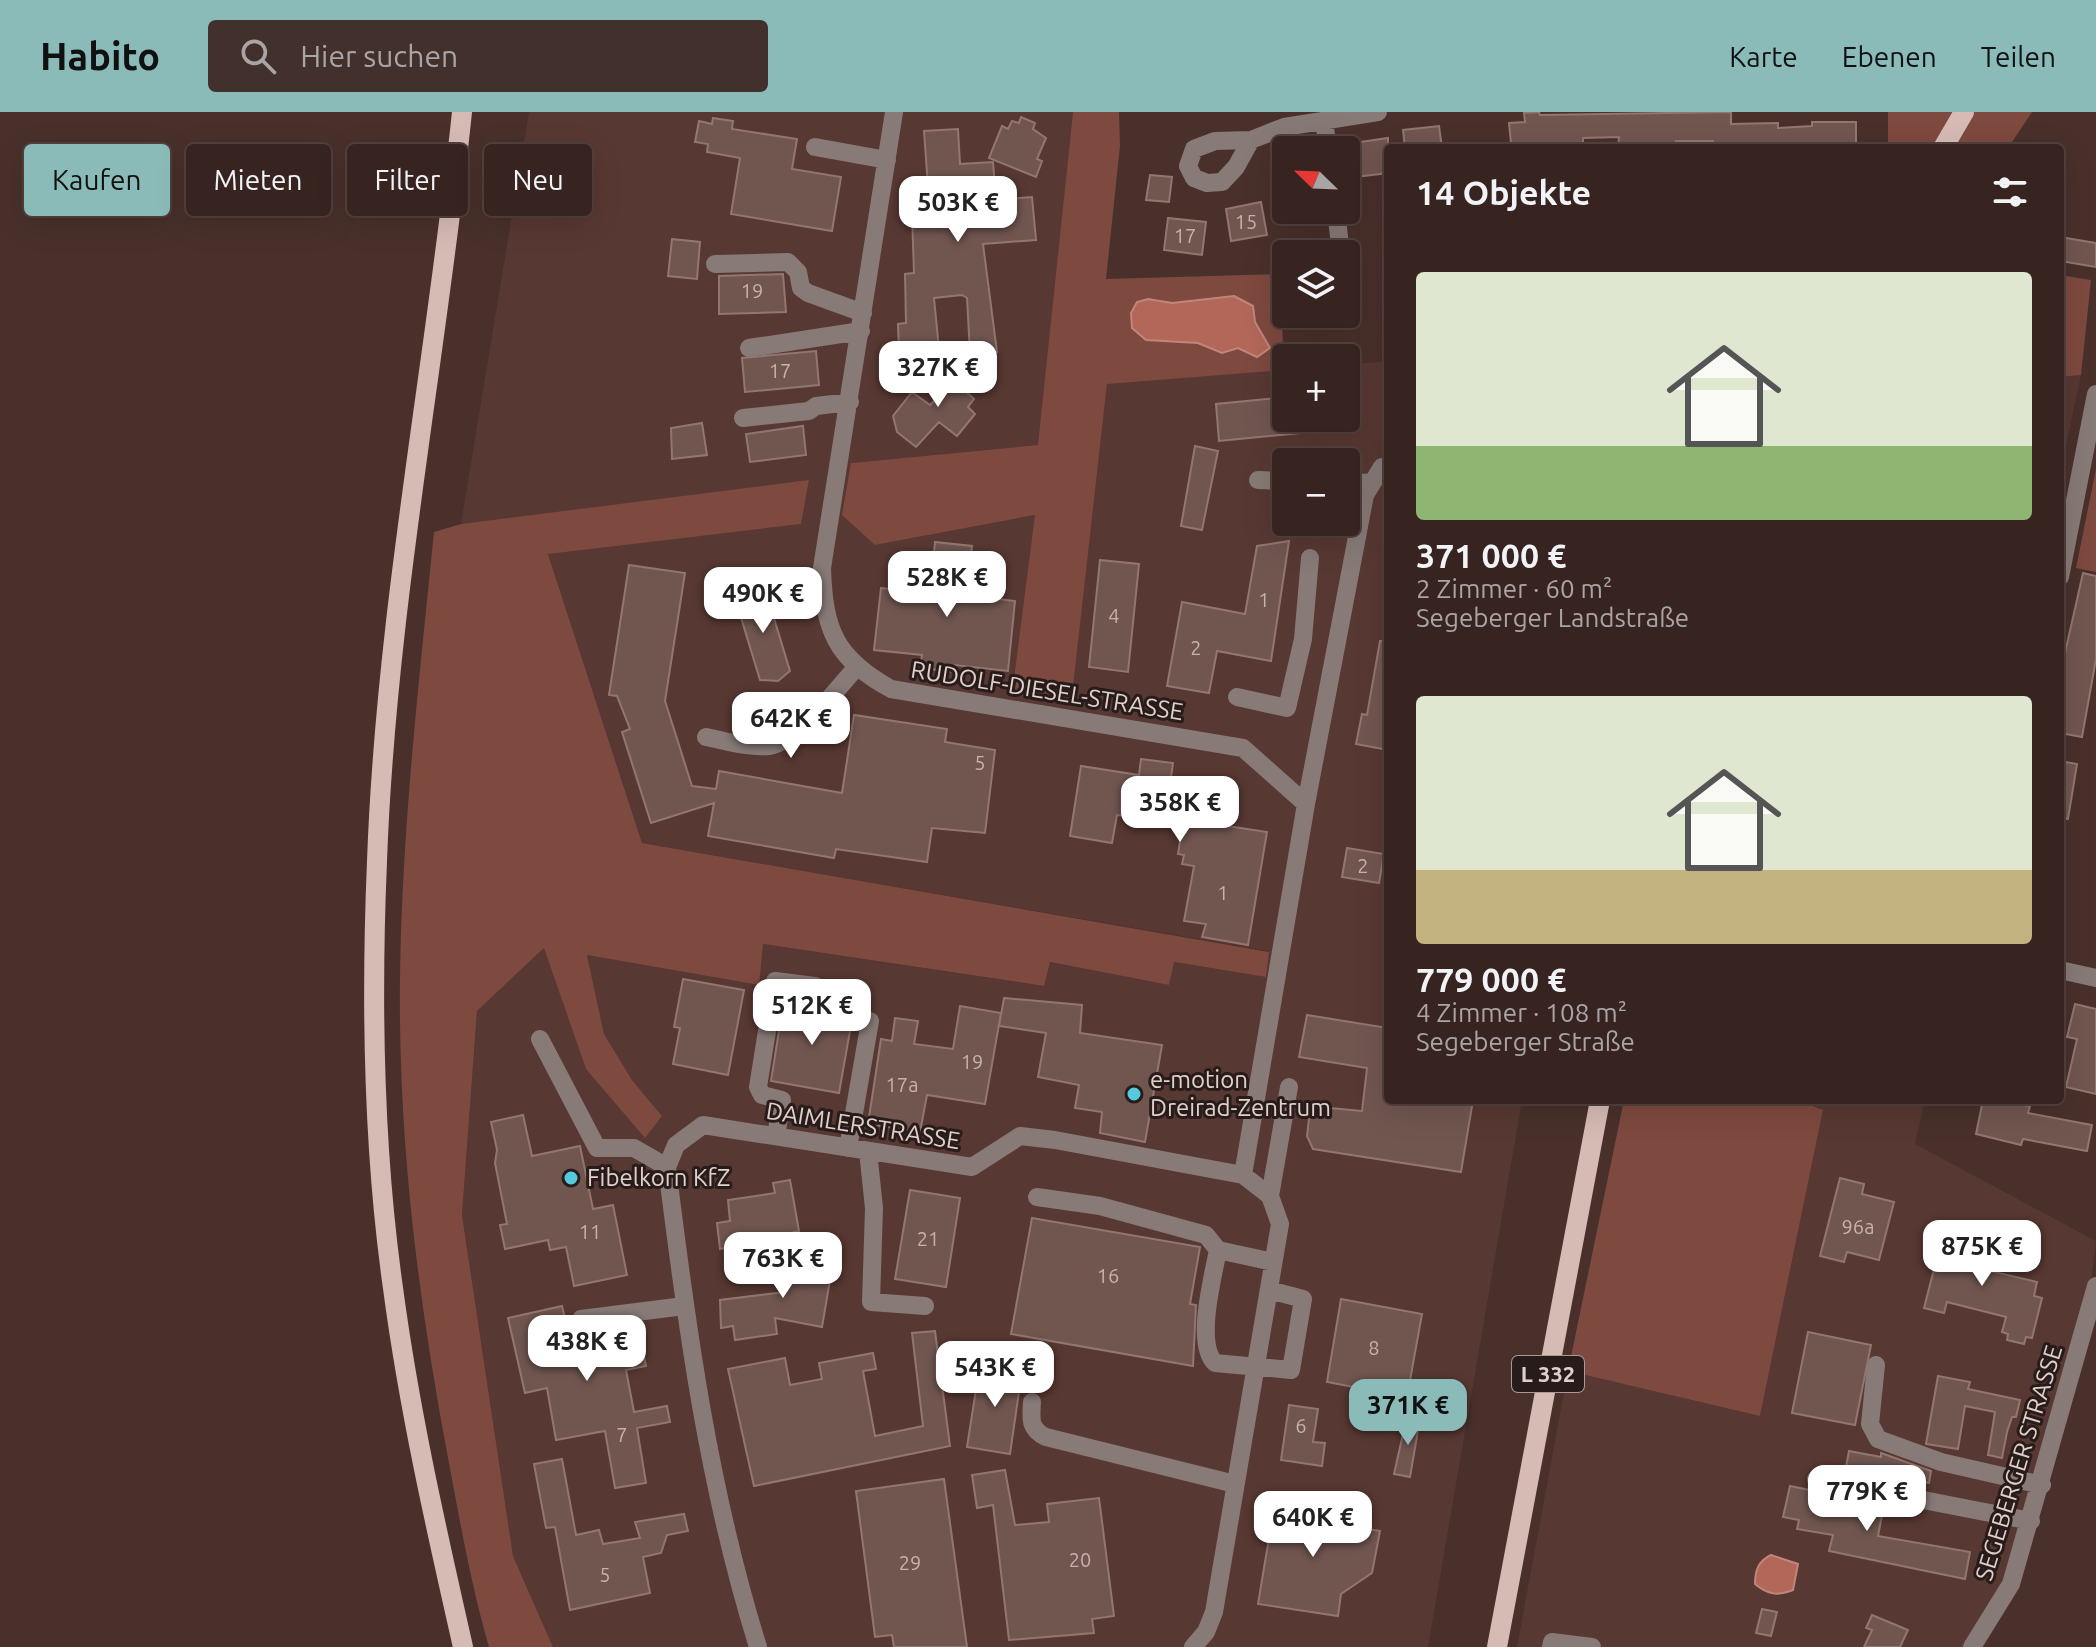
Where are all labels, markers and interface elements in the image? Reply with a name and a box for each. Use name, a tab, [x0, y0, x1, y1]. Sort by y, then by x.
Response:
search box	[208, 20, 768, 92]
icon: search	[236, 34, 280, 78]
text: Habito	[40, 35, 160, 77]
text: Hier suchen	[300, 39, 458, 73]
text: Karte	[1729, 41, 1798, 72]
text: Ebenen	[1842, 41, 1937, 72]
text: Teilen	[1981, 41, 2056, 72]
north arrow	[1272, 136, 1360, 224]
map controls	[1272, 136, 1360, 536]
chip: Kaufen	[24, 144, 170, 216]
chip: Mieten	[186, 144, 331, 216]
chip: Filter	[347, 144, 468, 216]
chip: Neu	[484, 144, 592, 216]
icon: filters	[1988, 170, 2032, 214]
text: 14 Objekte	[1416, 173, 1591, 211]
pin: 503K €	[893, 176, 1023, 244]
text: 503K €	[917, 187, 999, 216]
house number: 15	[1235, 210, 1257, 233]
house number: 17	[1174, 224, 1196, 247]
button: layers	[1272, 240, 1360, 328]
house number: 19	[741, 279, 763, 302]
icon: home	[1652, 324, 1796, 468]
pin: 327K €	[873, 341, 1003, 409]
button: +	[1272, 344, 1360, 432]
text: 327K €	[897, 352, 979, 381]
house number: 17	[769, 359, 791, 382]
button: −	[1272, 448, 1360, 536]
text: 371 000 €	[1416, 536, 1566, 574]
pin: 528K €	[882, 551, 1012, 619]
text: 528K €	[906, 562, 988, 591]
pin: 490K €	[698, 567, 828, 635]
text: 2 Zimmer · 60 m²	[1416, 574, 1612, 603]
text: 490K €	[722, 578, 804, 607]
house number: 1	[1258, 588, 1270, 611]
text: Segeberger Landstraße	[1416, 603, 1689, 632]
house number: 4	[1108, 604, 1120, 627]
house number: 2	[1190, 636, 1202, 659]
street label: RUDOLF-DIESEL-STRASSE	[909, 656, 1185, 725]
pin: 642K €	[726, 692, 856, 760]
text: 642K €	[750, 703, 832, 732]
icon: home	[1652, 748, 1796, 892]
house number: 5	[974, 751, 986, 774]
pin: 358K €	[1115, 776, 1245, 844]
text: 358K €	[1139, 787, 1221, 816]
house number: 2	[1357, 854, 1369, 877]
house number: 1	[1217, 881, 1229, 904]
text: 779 000 €	[1416, 960, 1566, 998]
pin: 512K €	[747, 979, 877, 1047]
text: 512K €	[771, 990, 853, 1019]
text: 4 Zimmer · 108 m²	[1416, 998, 1627, 1027]
text: Segeberger Straße	[1416, 1027, 1635, 1056]
house number: 19	[961, 1050, 983, 1073]
place label: e-motion Dreirad-Zentrum	[1150, 1066, 1331, 1121]
house number: 17a	[886, 1073, 918, 1096]
marker: e-motion Dreirad-Zentrum	[1125, 1085, 1143, 1103]
street label: DAIMLERSTRASSE	[764, 1097, 962, 1154]
place label: Fibelkorn KfZ	[587, 1164, 730, 1191]
marker: Fibelkorn KfZ	[562, 1169, 580, 1187]
house number: 96a	[1842, 1215, 1874, 1238]
house number: 11	[579, 1220, 601, 1243]
pin: 875K €	[1917, 1220, 2047, 1288]
house number: 21	[917, 1227, 939, 1250]
text: 875K €	[1941, 1231, 2023, 1260]
pin: 763K €	[718, 1232, 848, 1300]
text: 763K €	[742, 1243, 824, 1272]
house number: 16	[1097, 1264, 1119, 1287]
pin: 438K €	[522, 1315, 652, 1383]
text: 438K €	[546, 1326, 628, 1355]
house number: 8	[1368, 1336, 1380, 1359]
pin: 543K €	[930, 1341, 1060, 1409]
street label: SEGEBERGER STRASSE	[1970, 1342, 2067, 1584]
text: 543K €	[954, 1352, 1036, 1381]
road number: L 332	[1512, 1356, 1584, 1392]
pin: 371K €	[1343, 1379, 1473, 1447]
text: 371K €	[1367, 1390, 1449, 1419]
house number: 6	[1295, 1414, 1307, 1437]
house number: 7	[616, 1423, 628, 1446]
pin: 779K €	[1802, 1465, 1932, 1533]
text: 779K €	[1826, 1476, 1908, 1505]
pin: 640K €	[1248, 1491, 1378, 1559]
text: 640K €	[1272, 1502, 1354, 1531]
house number: 20	[1069, 1548, 1091, 1571]
house number: 29	[899, 1551, 921, 1574]
house number: 5	[599, 1563, 611, 1586]

